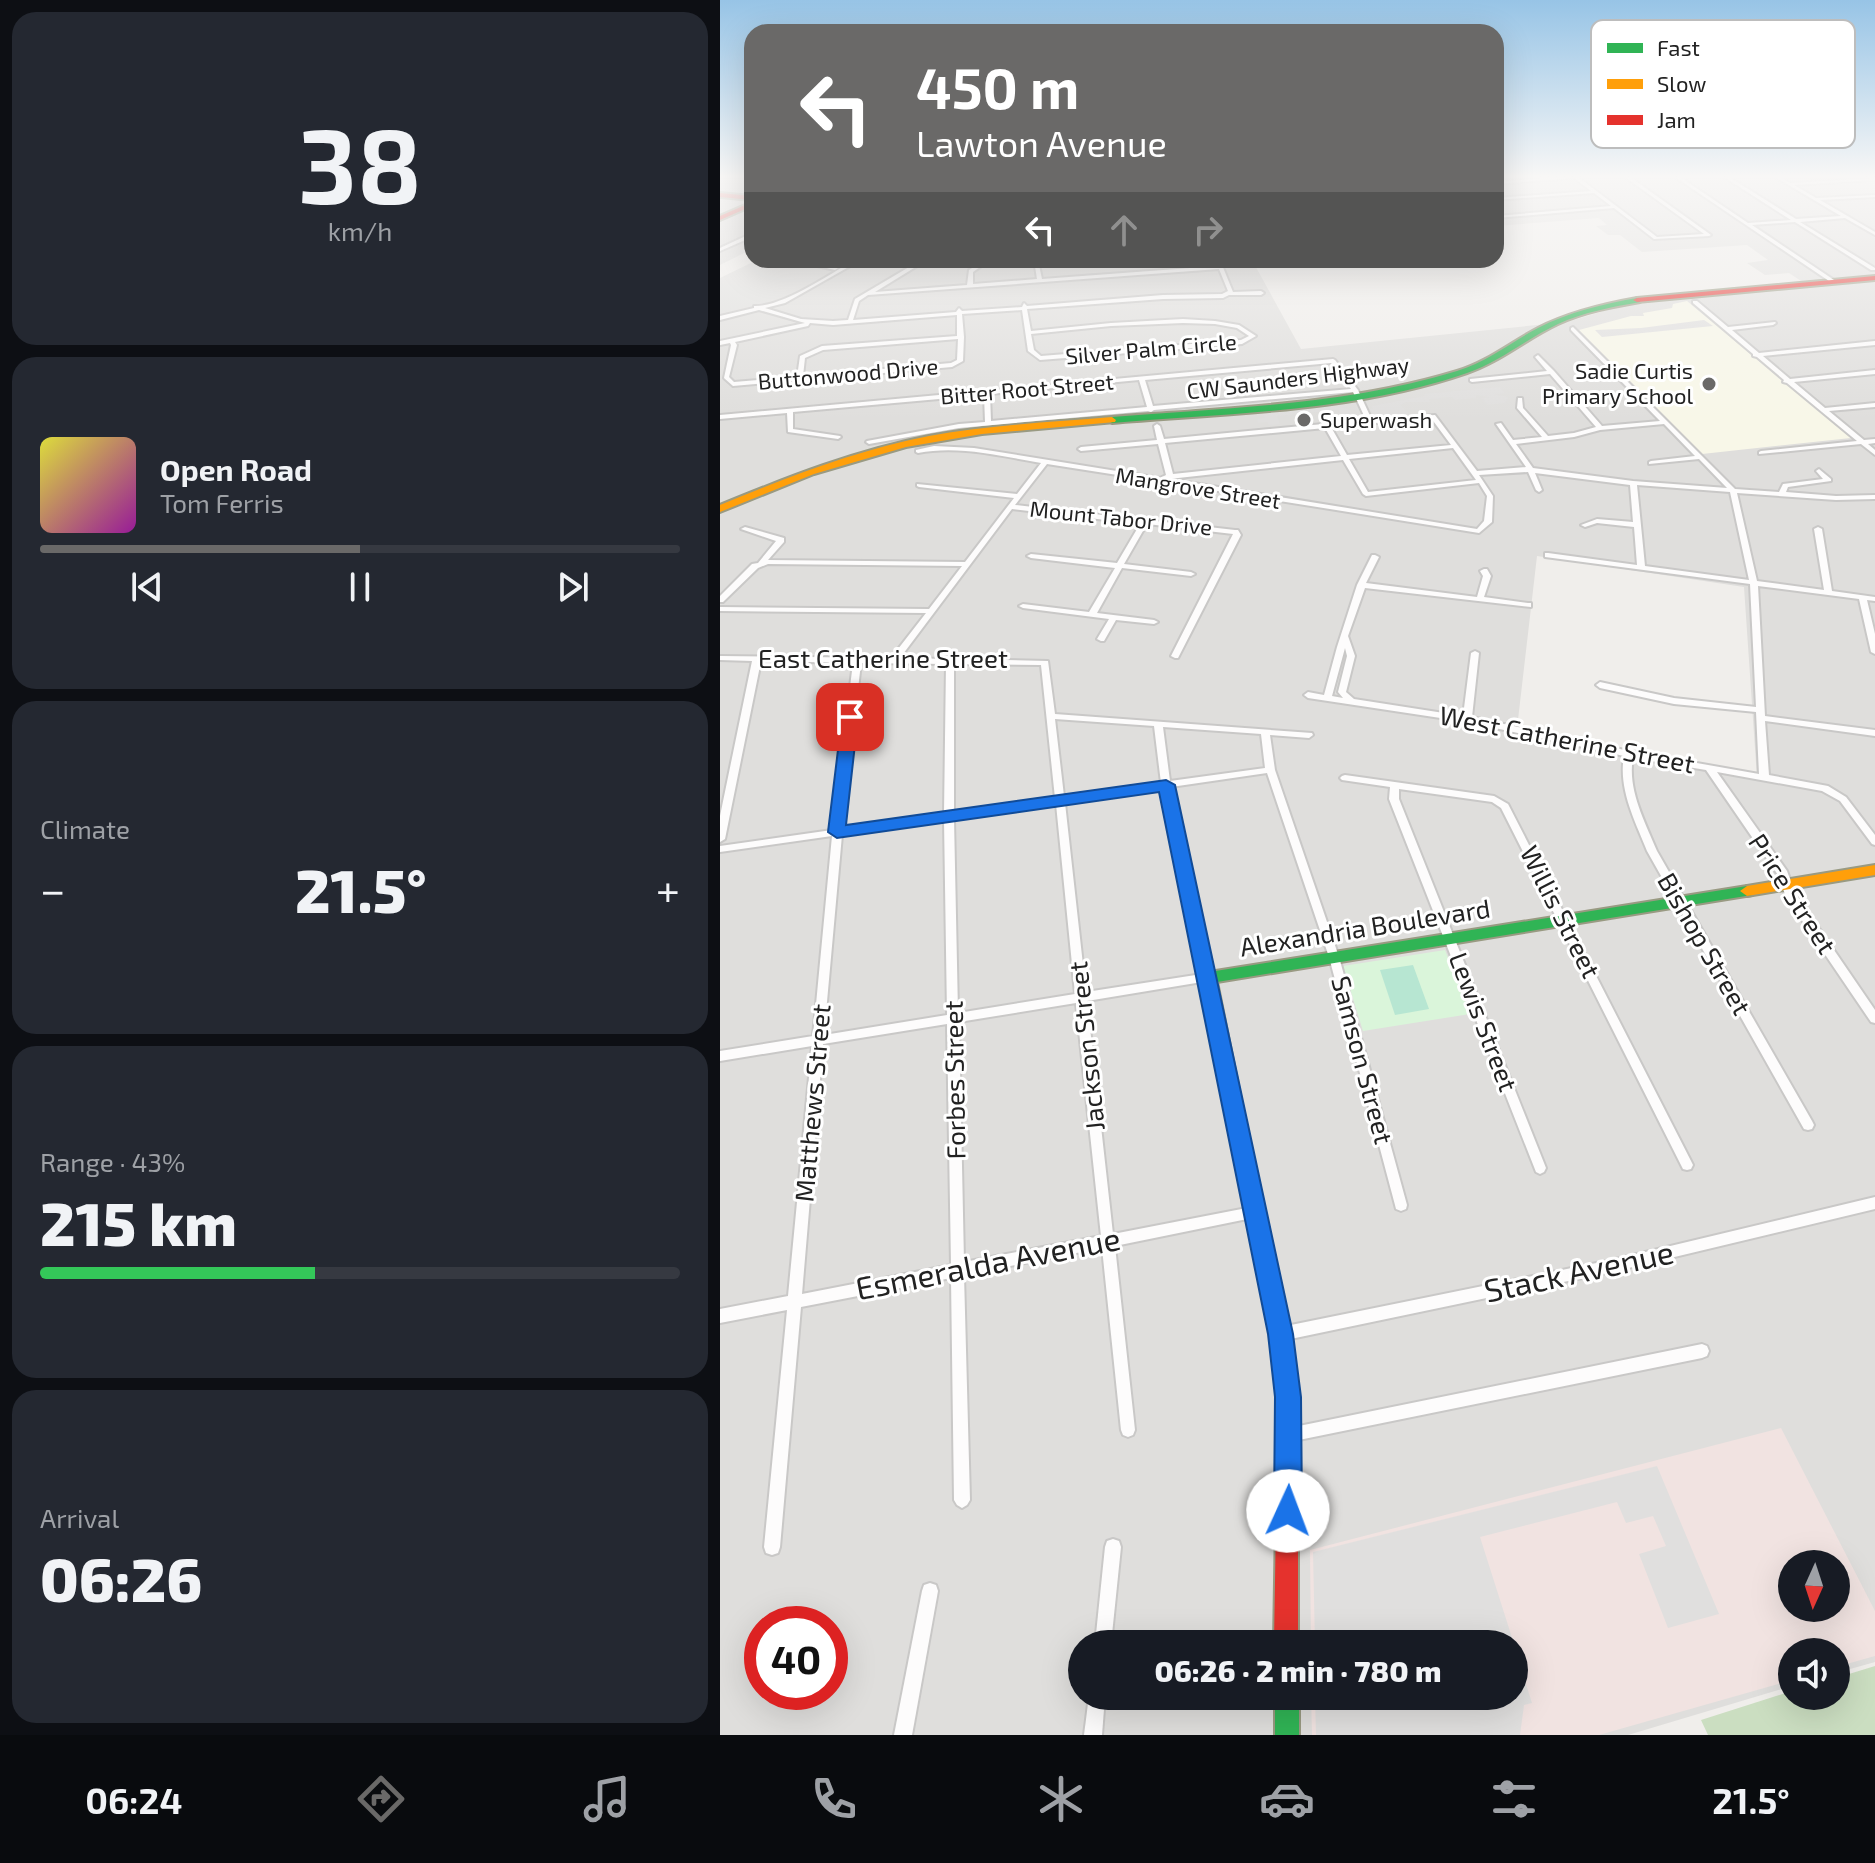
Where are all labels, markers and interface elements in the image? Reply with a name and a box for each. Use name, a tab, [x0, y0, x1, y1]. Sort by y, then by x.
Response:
legend	[1591, 20, 1855, 148]
text: Fast	[1657, 34, 1700, 60]
text: 450 m	[916, 53, 1079, 120]
icon: left	[784, 56, 888, 160]
text: Slow	[1657, 70, 1706, 96]
text: 38	[298, 100, 422, 225]
text: Jam	[1657, 106, 1696, 132]
text: Lawton Avenue	[916, 121, 1167, 164]
icon: left	[1018, 208, 1062, 252]
icon: ahead	[1102, 208, 1146, 252]
icon: right	[1186, 208, 1230, 252]
text: km/h	[328, 215, 392, 246]
street label: Silver Palm Circle	[1064, 328, 1238, 368]
street label: CW Saunders Highway	[1185, 350, 1411, 404]
street label: Buttonwood Drive	[757, 352, 939, 394]
place label: Sadie Curtis Primary School	[1542, 357, 1693, 408]
street label: Bitter Root Street	[939, 367, 1115, 409]
marker: Sadie Curtis Primary School	[1700, 375, 1718, 393]
place label: Superwash	[1320, 406, 1432, 432]
marker: Superwash	[1295, 411, 1313, 429]
text: Open Road	[160, 451, 312, 487]
street label: Mangrove Street	[1114, 461, 1283, 513]
text: Tom Ferris	[160, 487, 284, 518]
street label: Mount Tabor Drive	[1029, 495, 1214, 540]
icon: previous	[125, 565, 169, 609]
icon: pause	[338, 565, 382, 609]
icon: next	[551, 565, 595, 609]
street label: East Catherine Street	[758, 642, 1008, 673]
pin	[816, 683, 884, 751]
icon: arrive	[828, 695, 872, 739]
street label: West Catherine Street	[1437, 699, 1698, 778]
text: Climate	[40, 813, 130, 844]
street label: Price Street	[1743, 827, 1844, 959]
street label: Willis Street	[1515, 840, 1608, 983]
text: 21.5°	[295, 853, 426, 925]
text: −	[40, 862, 66, 915]
text: +	[656, 862, 680, 915]
street label: Bishop Street	[1652, 867, 1758, 1020]
street label: Alexandria Boulevard	[1237, 891, 1492, 962]
street label: Lewis Street	[1444, 948, 1525, 1095]
street label: Jackson Street	[1061, 960, 1110, 1132]
street label: Samson Street	[1326, 972, 1401, 1147]
street label: Forbes Street	[937, 1000, 970, 1160]
street label: Matthews Street	[787, 1002, 836, 1203]
text: Range · 43%	[40, 1146, 185, 1177]
text: 215 km	[40, 1186, 237, 1258]
street label: Esmeralda Avenue	[852, 1218, 1123, 1306]
street label: Stack Avenue	[1480, 1231, 1677, 1309]
position arrow	[1246, 1469, 1330, 1553]
text: Arrival	[40, 1502, 119, 1533]
text: 06:26	[40, 1542, 202, 1614]
north arrow	[1778, 1550, 1850, 1622]
map controls	[1778, 1550, 1850, 1710]
speed limit sign: 40	[744, 1606, 848, 1710]
button: sound	[1778, 1638, 1850, 1710]
text: 06:26 · 2 min · 780 m	[1154, 1652, 1442, 1688]
icon: directions	[353, 1771, 409, 1827]
icon: music	[579, 1771, 635, 1827]
icon: phone	[806, 1771, 862, 1827]
icon: climate	[1033, 1771, 1089, 1827]
icon: car	[1259, 1771, 1315, 1827]
icon: filters	[1486, 1771, 1542, 1827]
text: 06:24	[85, 1778, 182, 1821]
text: 21.5°	[1712, 1778, 1790, 1821]

